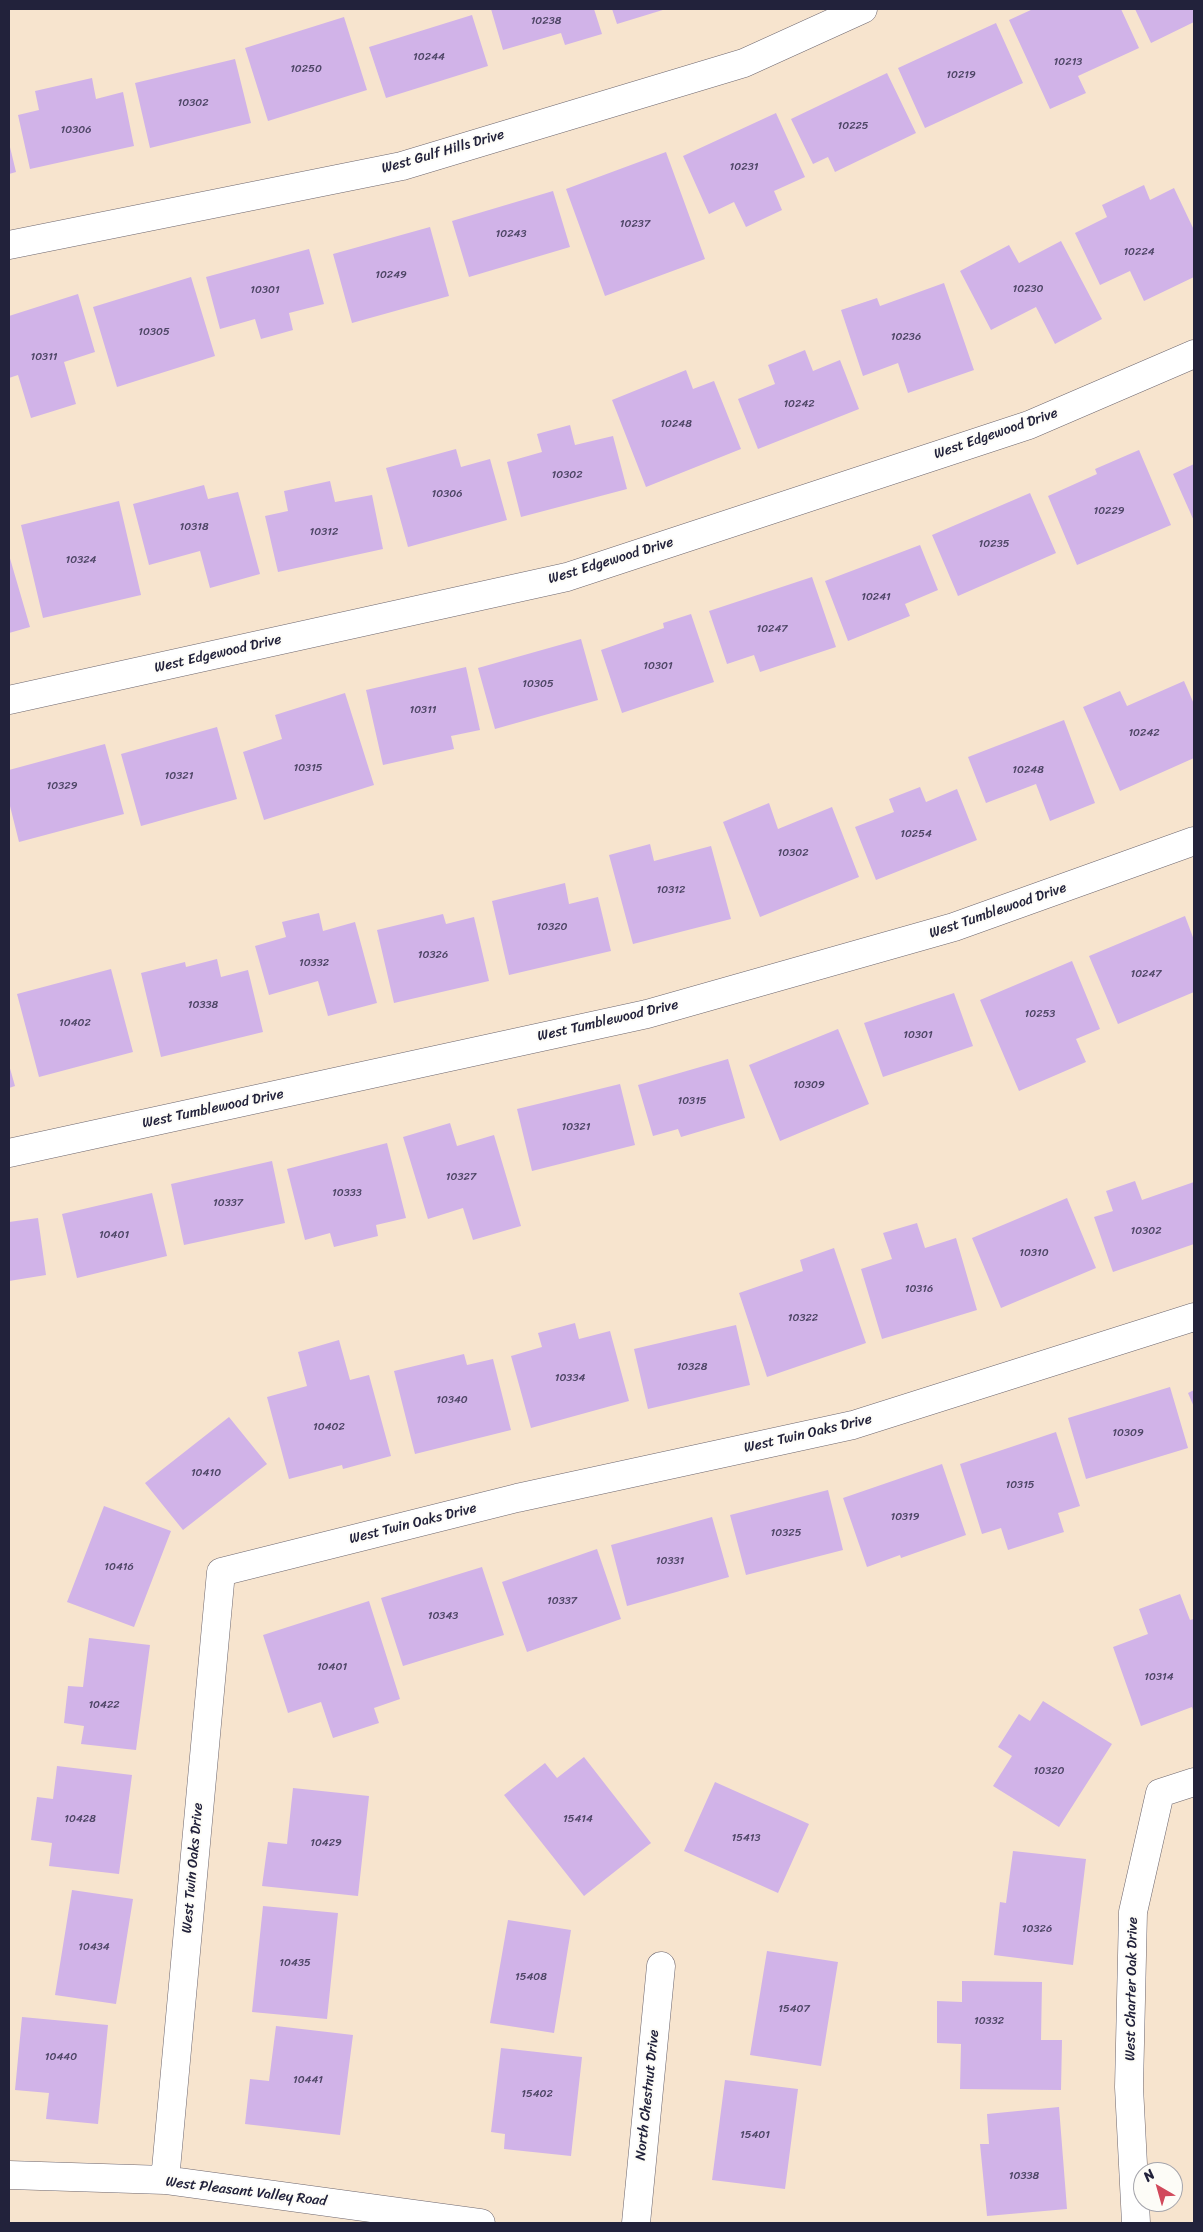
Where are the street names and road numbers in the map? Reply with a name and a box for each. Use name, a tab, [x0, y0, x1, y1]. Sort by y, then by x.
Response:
street label: West Gulf Hills Drive	[380, 126, 506, 178]
street label: West Edgewood Drive	[932, 405, 1060, 463]
street label: West Edgewood Drive	[546, 534, 676, 588]
street label: West Edgewood Drive	[153, 631, 283, 677]
street label: West Tumblewood Drive	[927, 880, 1069, 942]
street label: West Tumblewood Drive	[536, 997, 680, 1045]
street label: West Tumblewood Drive	[141, 1086, 285, 1132]
street label: West Twin Oaks Drive	[742, 1411, 874, 1457]
street label: West Twin Oaks Drive	[348, 1500, 478, 1548]
street label: West Twin Oaks Drive	[179, 1802, 207, 1934]
street label: West Charter Oak Drive	[1122, 1917, 1142, 2061]
street label: North Chestnut Drive	[633, 2029, 663, 2161]
street label: West Pleasant Valley Road	[165, 2174, 327, 2210]

